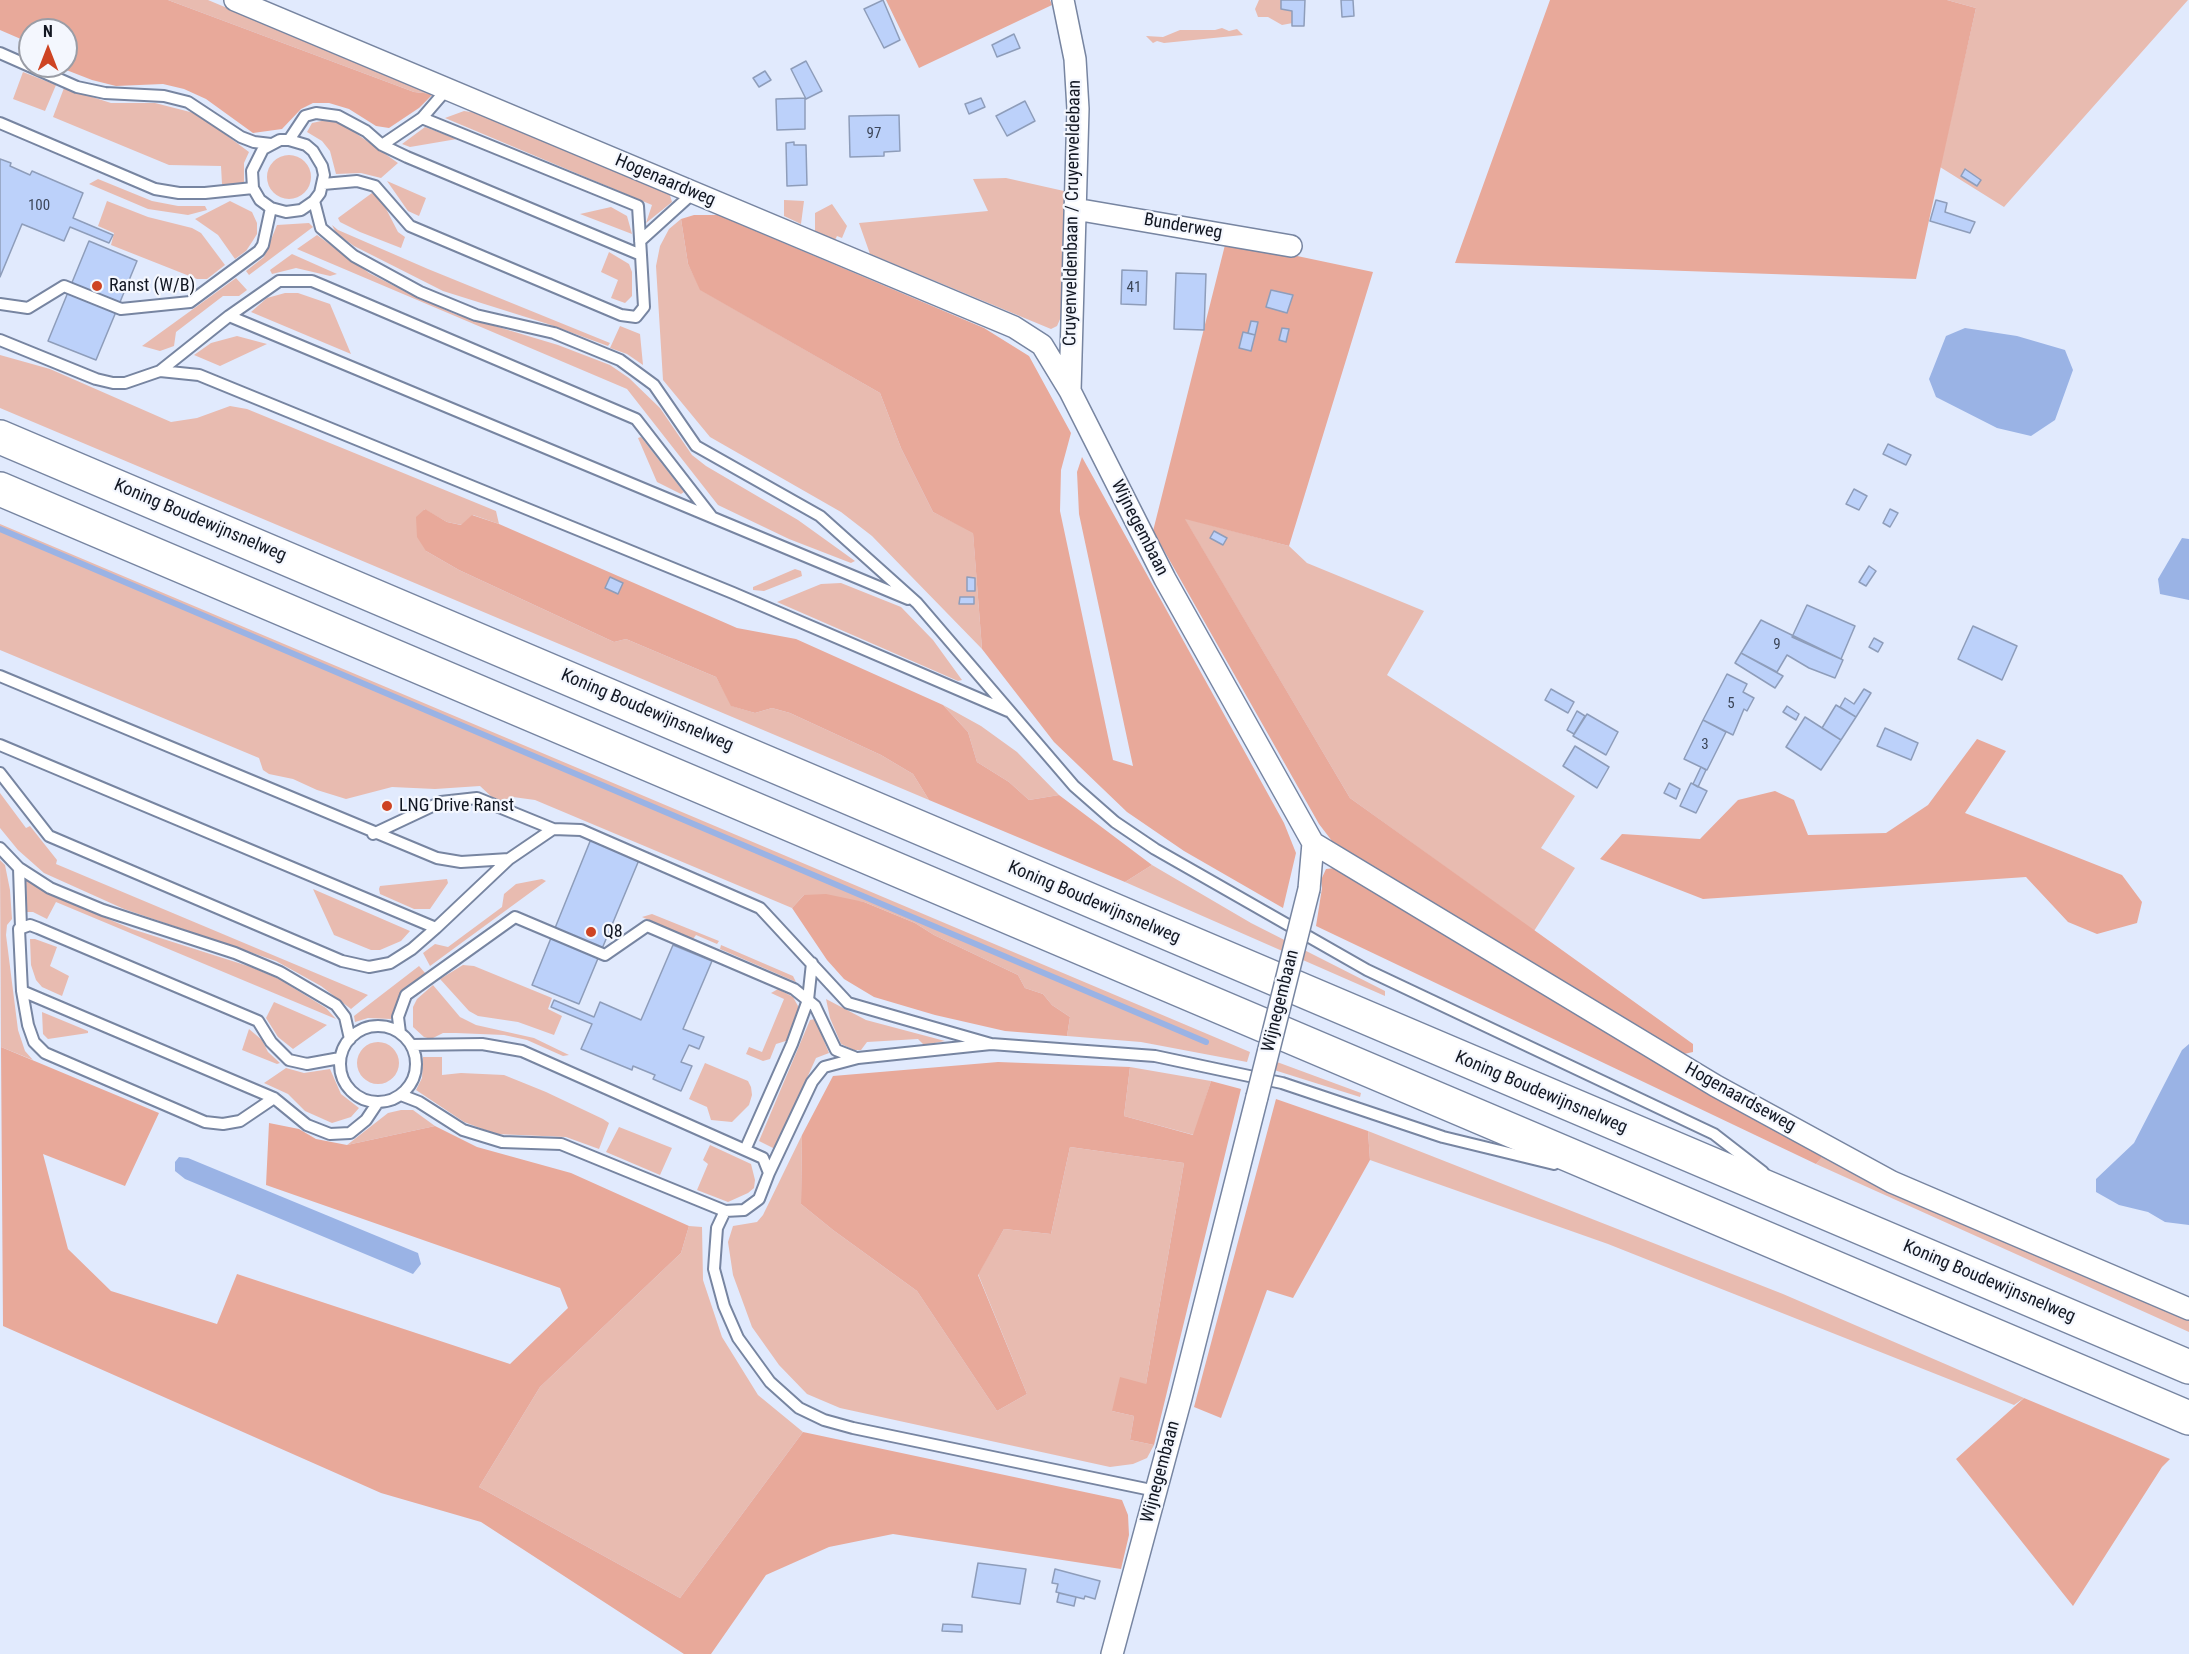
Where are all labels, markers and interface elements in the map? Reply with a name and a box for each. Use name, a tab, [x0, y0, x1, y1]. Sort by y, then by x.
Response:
north arrow	[18, 18, 78, 78]
text: N	[43, 22, 53, 41]
street label: Cruyenveldenbaan / Cruyenveldebaan	[1060, 80, 1086, 346]
house number: 97	[867, 125, 881, 143]
street label: Hogenaardweg	[612, 150, 718, 212]
house number: 100	[28, 197, 50, 215]
street label: Bunderweg	[1142, 209, 1224, 245]
place label: Ranst (W/B)	[109, 275, 195, 297]
marker: Ranst (W/B)	[90, 279, 104, 293]
house number: 41	[1127, 279, 1141, 297]
street label: Koning Boudewijnsnelweg	[111, 475, 289, 567]
street label: Wijnegembaan	[1106, 476, 1172, 580]
house number: 9	[1773, 636, 1781, 654]
street label: Koning Boudewijnsnelweg	[558, 665, 736, 757]
house number: 5	[1727, 695, 1735, 713]
house number: 3	[1701, 736, 1709, 754]
place label: LNG Drive Ranst	[399, 795, 514, 817]
marker: LNG Drive Ranst	[380, 799, 394, 813]
street label: Koning Boudewijnsnelweg	[1005, 857, 1183, 949]
place label: Q8	[603, 921, 623, 943]
marker: Q8	[584, 925, 598, 939]
street label: Wijnegembaan	[1258, 948, 1304, 1054]
street label: Koning Boudewijnsnelweg	[1452, 1047, 1630, 1139]
street label: Hogenaardseweg	[1681, 1059, 1799, 1137]
street label: Koning Boudewijnsnelweg	[1900, 1236, 2078, 1328]
street label: Wijnegembaan	[1137, 1419, 1185, 1525]

